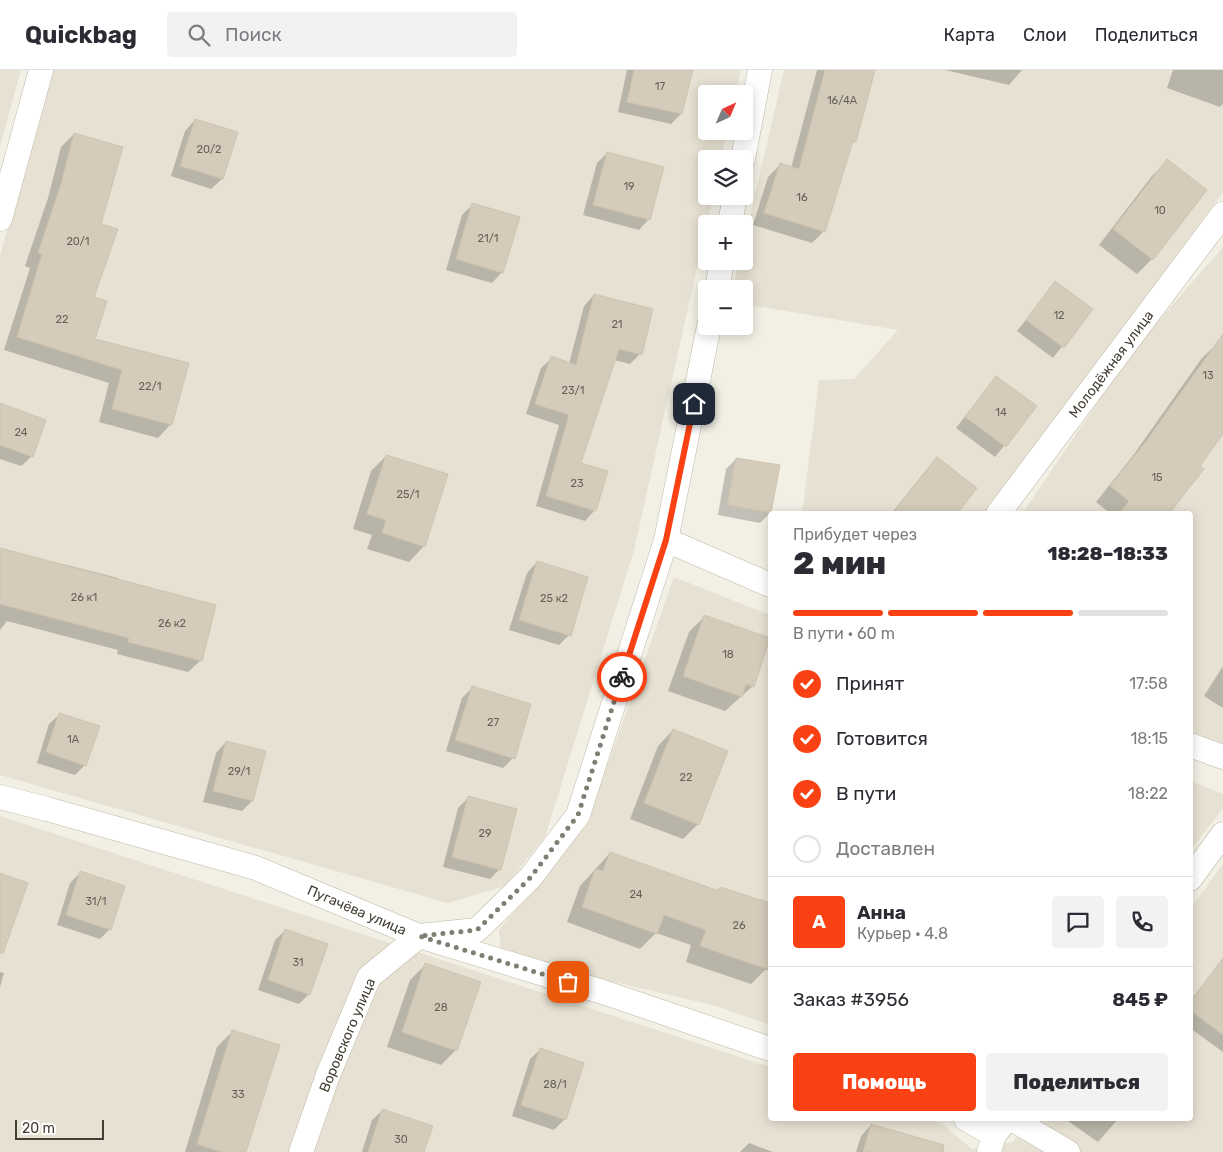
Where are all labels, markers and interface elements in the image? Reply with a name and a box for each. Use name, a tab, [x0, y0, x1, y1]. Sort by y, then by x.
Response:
search box	[167, 12, 517, 57]
text: Quickbag	[25, 21, 137, 49]
icon: search	[185, 21, 213, 49]
text: Поиск	[225, 23, 282, 46]
text: Карта	[944, 24, 995, 46]
text: Слои	[1023, 24, 1067, 46]
text: Поделиться	[1095, 24, 1198, 46]
house number: 17	[655, 80, 666, 93]
north arrow	[698, 85, 752, 140]
map controls	[698, 85, 753, 335]
house number: 16/4А	[827, 94, 858, 107]
house number: 20/2	[197, 143, 221, 156]
button: layers	[698, 150, 753, 205]
house number: 19	[623, 180, 635, 193]
house number: 16	[796, 191, 808, 204]
house number: 10	[1154, 204, 1166, 217]
button: +	[698, 215, 753, 270]
house number: 21/1	[477, 232, 499, 245]
house number: 20/1	[66, 235, 90, 248]
button: −	[698, 280, 753, 335]
street label: Молодёжная улица	[1065, 307, 1157, 421]
house number: 12	[1053, 309, 1065, 322]
house number: 22	[56, 313, 68, 326]
house number: 21	[611, 318, 623, 331]
house number: 13	[1202, 369, 1214, 382]
house number: 22/1	[139, 380, 161, 393]
pin	[673, 383, 715, 425]
house number: 23/1	[562, 384, 585, 397]
icon: home	[680, 390, 708, 418]
house number: 14	[995, 406, 1007, 419]
house number: 24	[14, 426, 28, 439]
house number: 15	[1151, 471, 1163, 484]
house number: 23	[570, 477, 584, 490]
house number: 25/1	[397, 488, 419, 501]
text: Прибудет через	[793, 525, 917, 544]
text: 18:28–18:33	[1048, 542, 1168, 565]
text: 2 мин	[793, 544, 886, 582]
house number: 26 к1	[71, 591, 97, 604]
house number: 25 к2	[540, 592, 568, 605]
house number: 26 к2	[158, 617, 186, 630]
text: В пути · 60 m	[793, 624, 895, 643]
house number: 18	[722, 648, 734, 661]
courier	[597, 652, 647, 702]
icon: bike	[608, 663, 636, 691]
icon: check	[793, 670, 821, 698]
text: Принят	[836, 672, 904, 695]
text: 17:58	[1129, 674, 1168, 693]
house number: 27	[487, 716, 499, 729]
icon: check	[793, 725, 821, 753]
text: Готовится	[836, 727, 928, 750]
text: 18:15	[1131, 729, 1168, 748]
house number: 1А	[67, 733, 80, 746]
house number: 29/1	[228, 765, 250, 778]
house number: 22	[680, 771, 692, 784]
icon: check	[793, 780, 821, 808]
text: В пути	[836, 782, 896, 805]
text: 18:22	[1128, 784, 1168, 803]
house number: 29	[479, 827, 491, 840]
text: Доставлен	[836, 837, 935, 860]
street label: Пугачёва улица	[305, 882, 409, 939]
house number: 24	[629, 888, 643, 901]
house number: 31/1	[85, 895, 107, 908]
button: chat	[1052, 896, 1104, 948]
button: phone	[1116, 896, 1168, 948]
text: Анна	[857, 901, 906, 924]
text: А	[812, 910, 826, 933]
house number: 26	[732, 919, 746, 932]
text: Курьер · 4.8	[857, 924, 948, 943]
house number: 31	[292, 956, 304, 969]
pin	[547, 961, 589, 1003]
icon: bag	[554, 968, 582, 996]
street label: Воровского улица	[316, 976, 379, 1095]
text: Заказ #3956	[793, 988, 909, 1011]
text: 845 ₽	[1112, 988, 1168, 1011]
house number: 28	[434, 1001, 448, 1014]
button: Помощь	[793, 1053, 976, 1111]
button: Поделиться	[986, 1053, 1168, 1111]
house number: 28/1	[543, 1078, 567, 1091]
house number: 33	[231, 1088, 245, 1101]
scale bar	[15, 1117, 104, 1140]
text: 20 m	[22, 1120, 55, 1137]
house number: 30	[394, 1133, 408, 1146]

